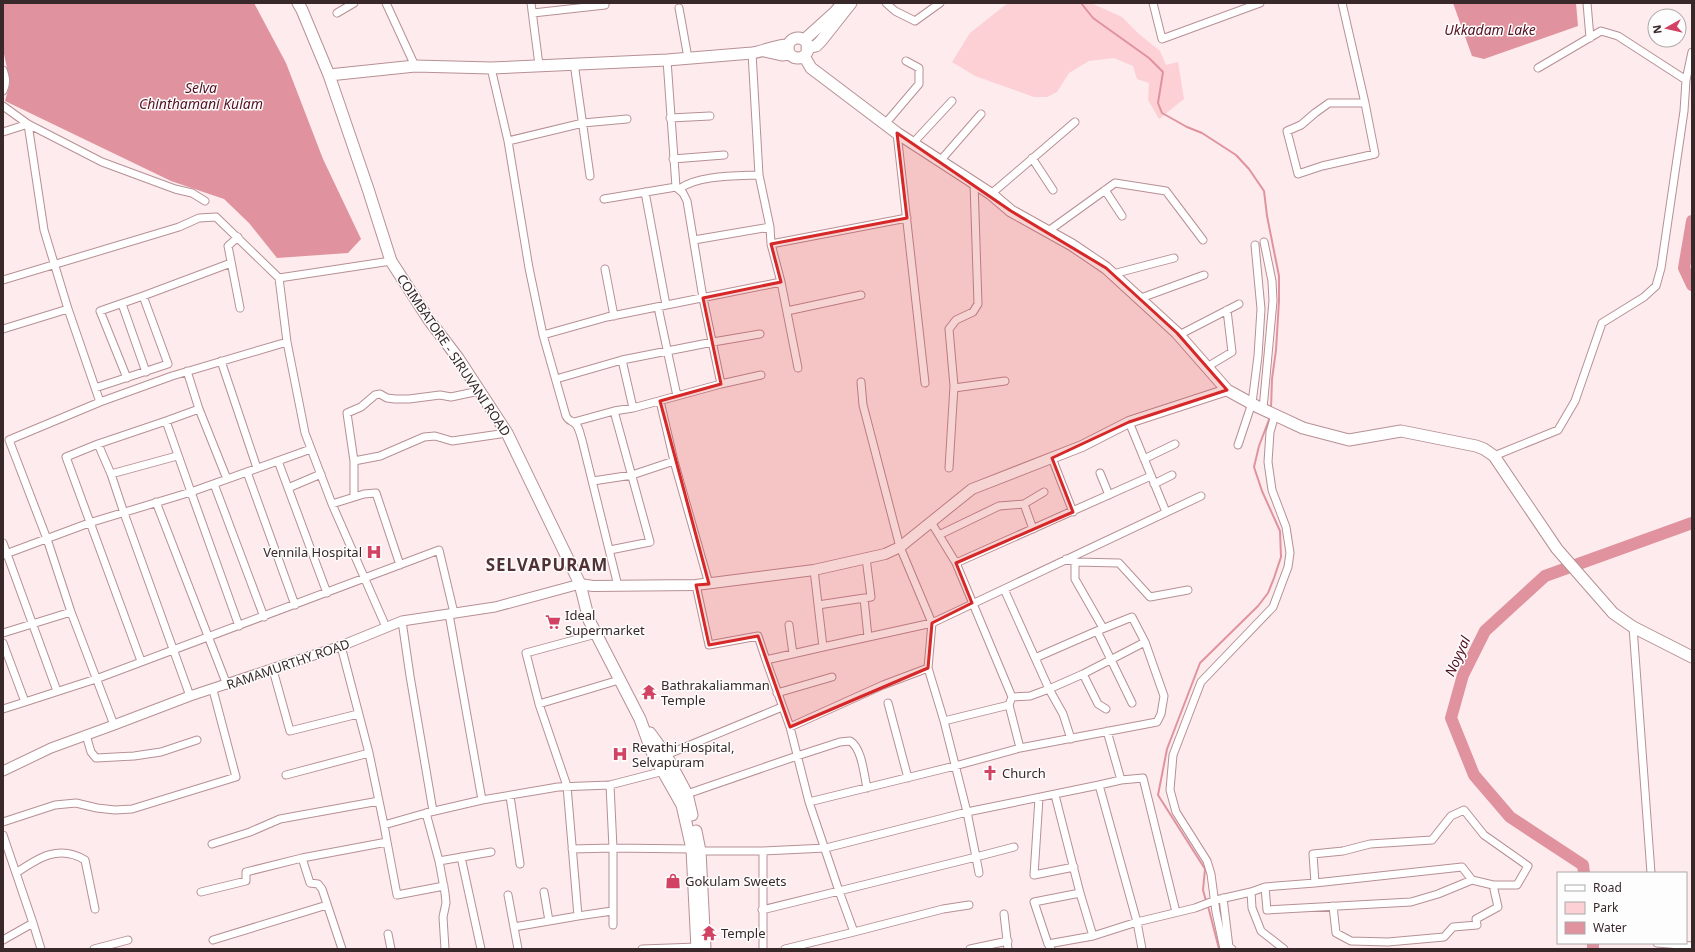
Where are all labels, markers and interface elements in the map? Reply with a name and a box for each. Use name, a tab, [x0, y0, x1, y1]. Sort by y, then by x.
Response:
north arrow	[1647, 8, 1687, 48]
water label: Ukkadam Lake	[1444, 20, 1536, 39]
text: N	[1649, 24, 1665, 35]
water label: Selva Chinthamani Kulam	[139, 78, 263, 113]
street label: COIMBATORE - SIRUVANI ROAD	[393, 271, 515, 439]
place label: Vennila Hospital	[263, 543, 362, 561]
hospital icon: Vennila Hospital	[365, 543, 383, 561]
district label: SELVAPURAM	[486, 553, 608, 576]
place label: Ideal Supermarket	[565, 606, 645, 639]
supermarket icon: Ideal Supermarket	[544, 613, 562, 631]
water label: Noyyal	[1440, 633, 1474, 679]
street label: RAMAMURTHY ROAD	[224, 634, 352, 694]
place label: Bathrakaliamman Temple	[661, 676, 770, 709]
temple icon: Bathrakaliamman Temple	[640, 683, 658, 701]
place label: Revathi Hospital, Selvapuram	[632, 738, 734, 771]
hospital icon: Revathi Hospital, Selvapuram	[611, 745, 629, 763]
church icon: Church	[981, 764, 999, 782]
place label: Church	[1002, 764, 1046, 782]
shop icon: Gokulam Sweets	[664, 872, 682, 890]
place label: Gokulam Sweets	[685, 872, 786, 890]
legend	[1557, 872, 1687, 944]
text: Road	[1593, 879, 1622, 896]
text: Park	[1593, 899, 1619, 916]
text: Water	[1593, 919, 1627, 936]
temple icon: Temple	[700, 924, 718, 942]
place label: Temple	[721, 924, 766, 942]

